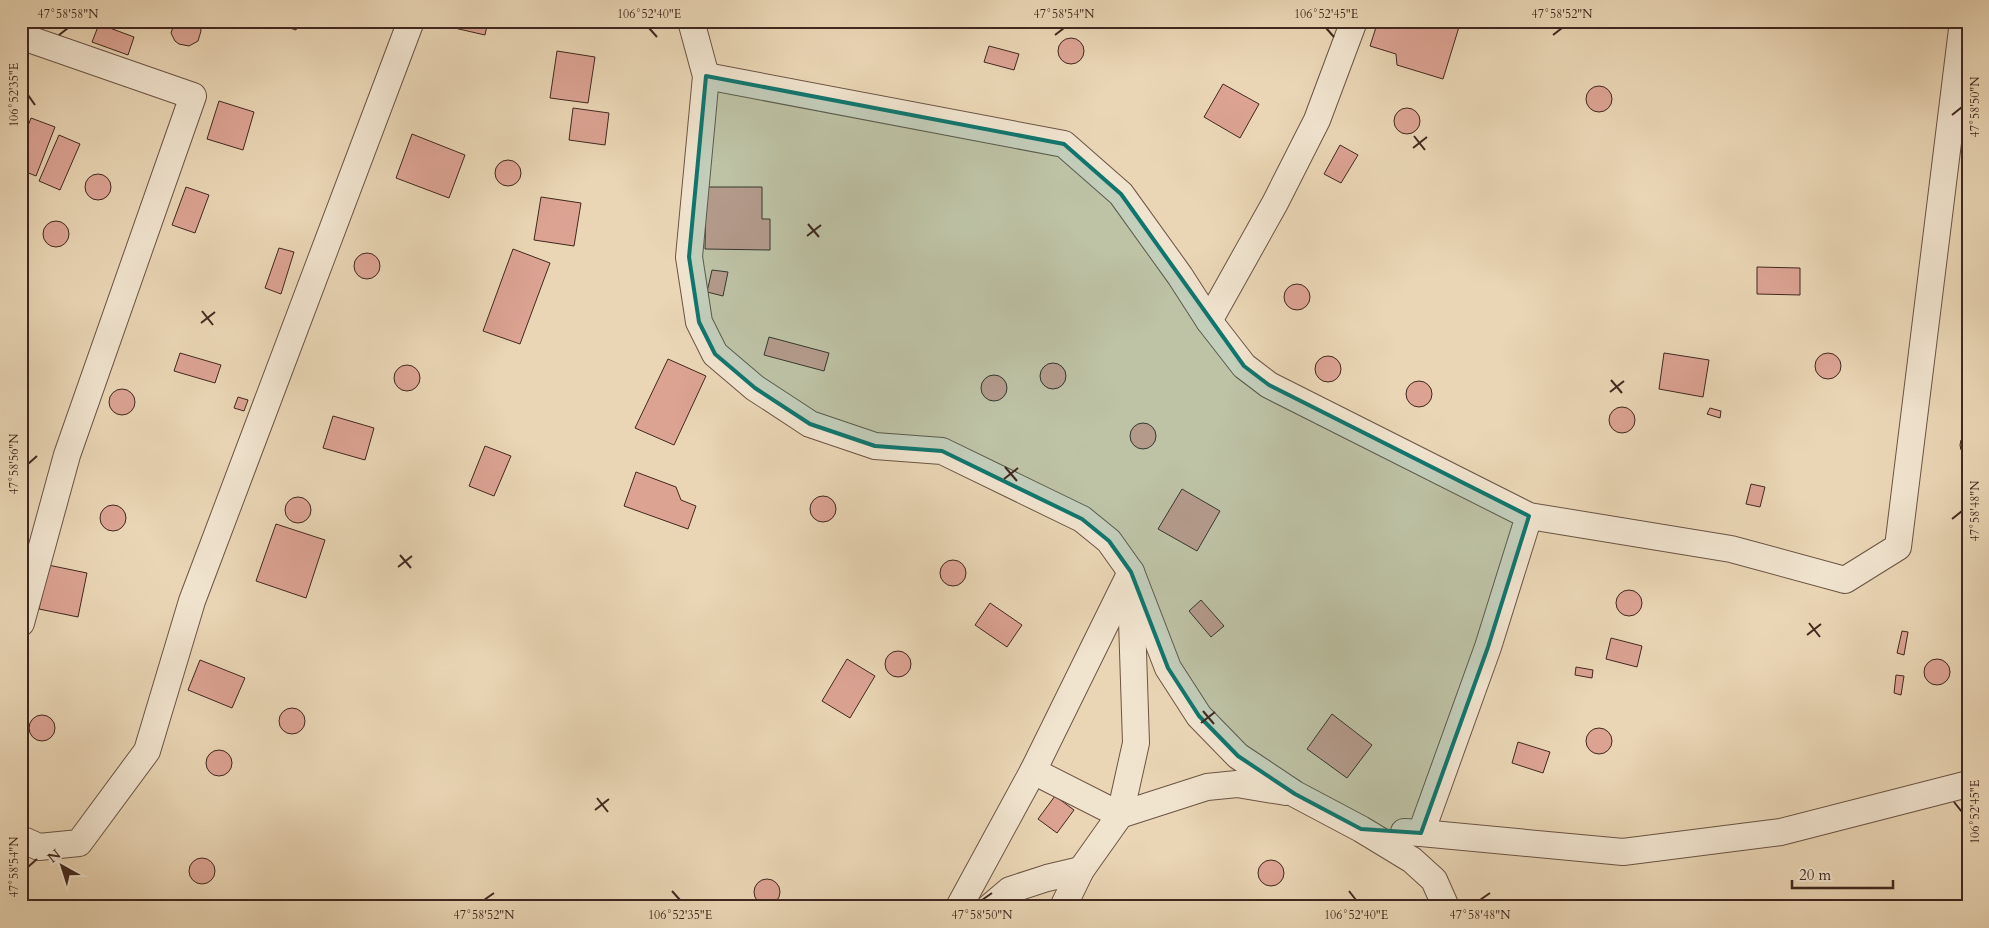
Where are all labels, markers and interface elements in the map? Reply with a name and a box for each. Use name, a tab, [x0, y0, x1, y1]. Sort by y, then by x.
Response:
text: 47°58'58"N	[38, 6, 99, 22]
text: 106°52'40"E	[617, 6, 681, 22]
text: 47°58'54"N	[1034, 6, 1095, 22]
text: 106°52'45"E	[1294, 6, 1358, 22]
text: 47°58'52"N	[1532, 6, 1593, 22]
text: 106°52'35"E	[6, 63, 22, 127]
text: 47°58'50"N	[1967, 76, 1983, 137]
text: 47°58'56"N	[6, 433, 22, 494]
text: 47°58'48"N	[1967, 480, 1983, 541]
text: 106°52'45"E	[1967, 780, 1983, 844]
text: 47°58'54"N	[6, 836, 22, 897]
north arrow	[38, 840, 88, 890]
text: N	[43, 845, 65, 867]
scale bar	[1792, 858, 1893, 890]
text: 20 m	[1799, 865, 1831, 885]
text: 47°58'52"N	[454, 907, 515, 923]
text: 106°52'35"E	[648, 907, 712, 923]
text: 47°58'50"N	[952, 907, 1013, 923]
text: 106°52'40"E	[1324, 907, 1388, 923]
text: 47°58'48"N	[1450, 907, 1511, 923]

